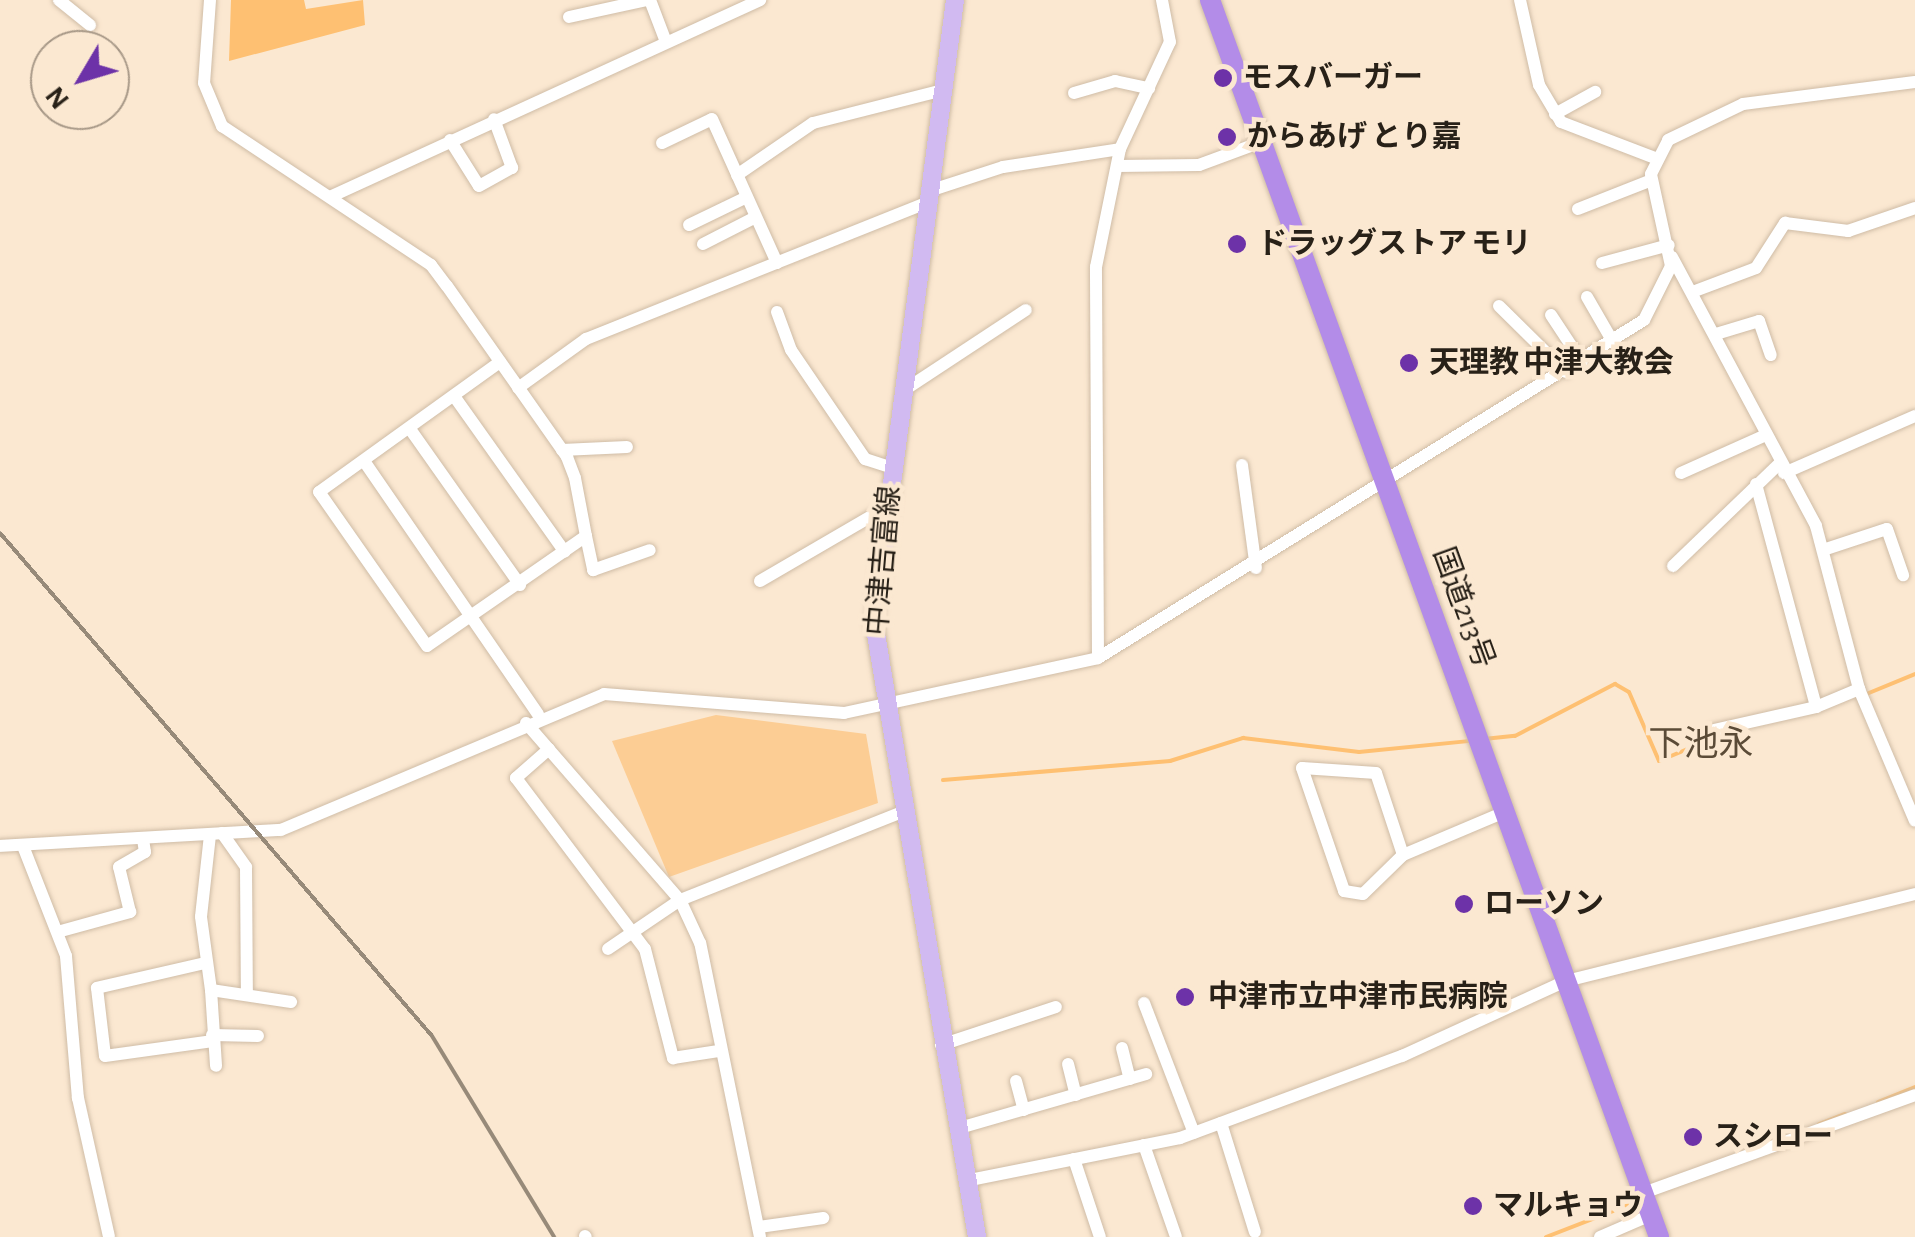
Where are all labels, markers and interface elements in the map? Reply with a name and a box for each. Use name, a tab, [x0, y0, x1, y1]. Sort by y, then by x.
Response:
north arrow	[30, 30, 130, 130]
place label: モスバーガー	[1243, 60, 1423, 96]
marker: モスバーガー	[1212, 67, 1234, 89]
text: N	[41, 81, 75, 114]
place label: からあげ とり嘉	[1247, 119, 1462, 155]
marker: からあげ とり嘉	[1216, 126, 1238, 148]
place label: ドラッグストア モリ	[1257, 226, 1532, 262]
marker: ドラッグストア モリ	[1226, 233, 1248, 255]
place label: 天理教 中津大教会	[1429, 345, 1674, 381]
marker: 天理教 中津大教会	[1398, 352, 1420, 374]
street label: 中津吉富線	[860, 485, 908, 637]
street label: 国道213号	[1424, 542, 1502, 674]
district label: 下池永	[1649, 724, 1753, 766]
place label: ローソン	[1484, 886, 1604, 922]
marker: ローソン	[1453, 893, 1475, 915]
place label: 中津市立中津市民病院	[1208, 979, 1508, 1015]
marker: 中津市立中津市民病院	[1172, 984, 1198, 1010]
place label: スシロー	[1713, 1119, 1833, 1155]
marker: スシロー	[1682, 1126, 1704, 1148]
place label: マルキョウ	[1493, 1188, 1643, 1224]
marker: マルキョウ	[1462, 1195, 1484, 1217]

